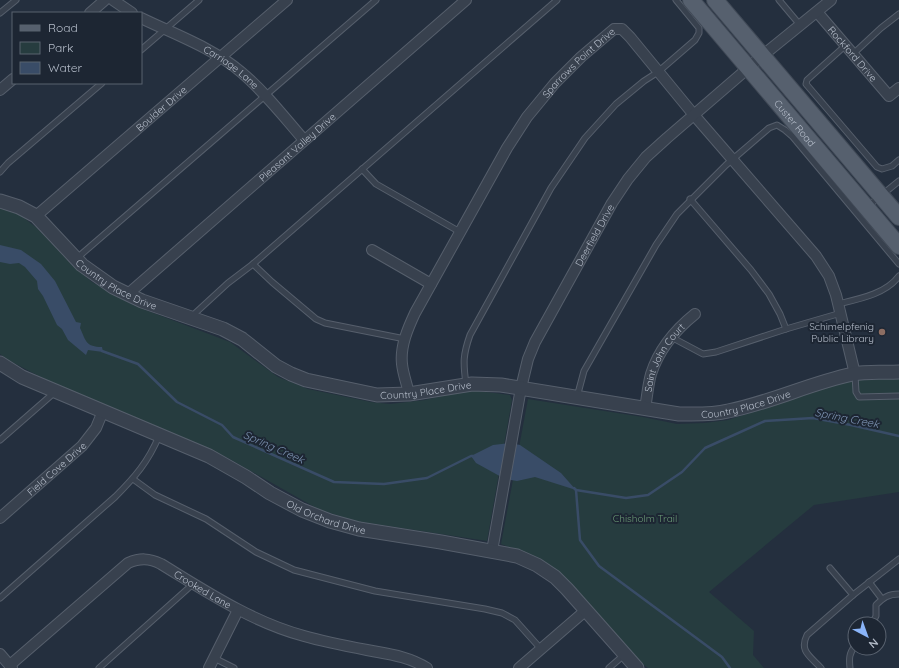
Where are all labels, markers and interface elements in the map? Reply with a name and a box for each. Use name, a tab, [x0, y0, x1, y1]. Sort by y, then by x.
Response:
legend	[12, 12, 142, 84]
text: Road	[48, 20, 78, 35]
street label: Rockford Drive	[825, 23, 880, 84]
street label: Sparrows Point Drive	[539, 24, 618, 100]
text: Park	[48, 40, 73, 55]
street label: Carriage Lane	[201, 42, 262, 92]
text: Water	[48, 60, 83, 75]
street label: Boulder Drive	[133, 83, 189, 134]
street label: Custer Road	[771, 97, 818, 149]
street label: Pleasant Valley Drive	[256, 110, 338, 184]
street label: Deerfield Drive	[572, 201, 617, 268]
street label: Country Place Drive	[73, 256, 159, 312]
street label: Saint John Court	[641, 320, 688, 393]
place label: Schimelpfenig Public Library	[809, 320, 874, 345]
marker: Schimelpfenig Public Library	[877, 327, 887, 337]
street label: Country Place Drive	[380, 378, 473, 401]
street label: Country Place Drive	[701, 387, 792, 421]
water label: Spring Creek	[814, 405, 881, 431]
water label: Spring Creek	[241, 427, 308, 467]
street label: Field Cove Drive	[24, 439, 89, 498]
street label: Old Orchard Drive	[284, 497, 367, 537]
park label: Chisholm Trail	[613, 512, 677, 525]
street label: Crooked Lane	[172, 567, 234, 611]
north arrow	[847, 616, 887, 656]
text: N	[866, 636, 881, 651]

